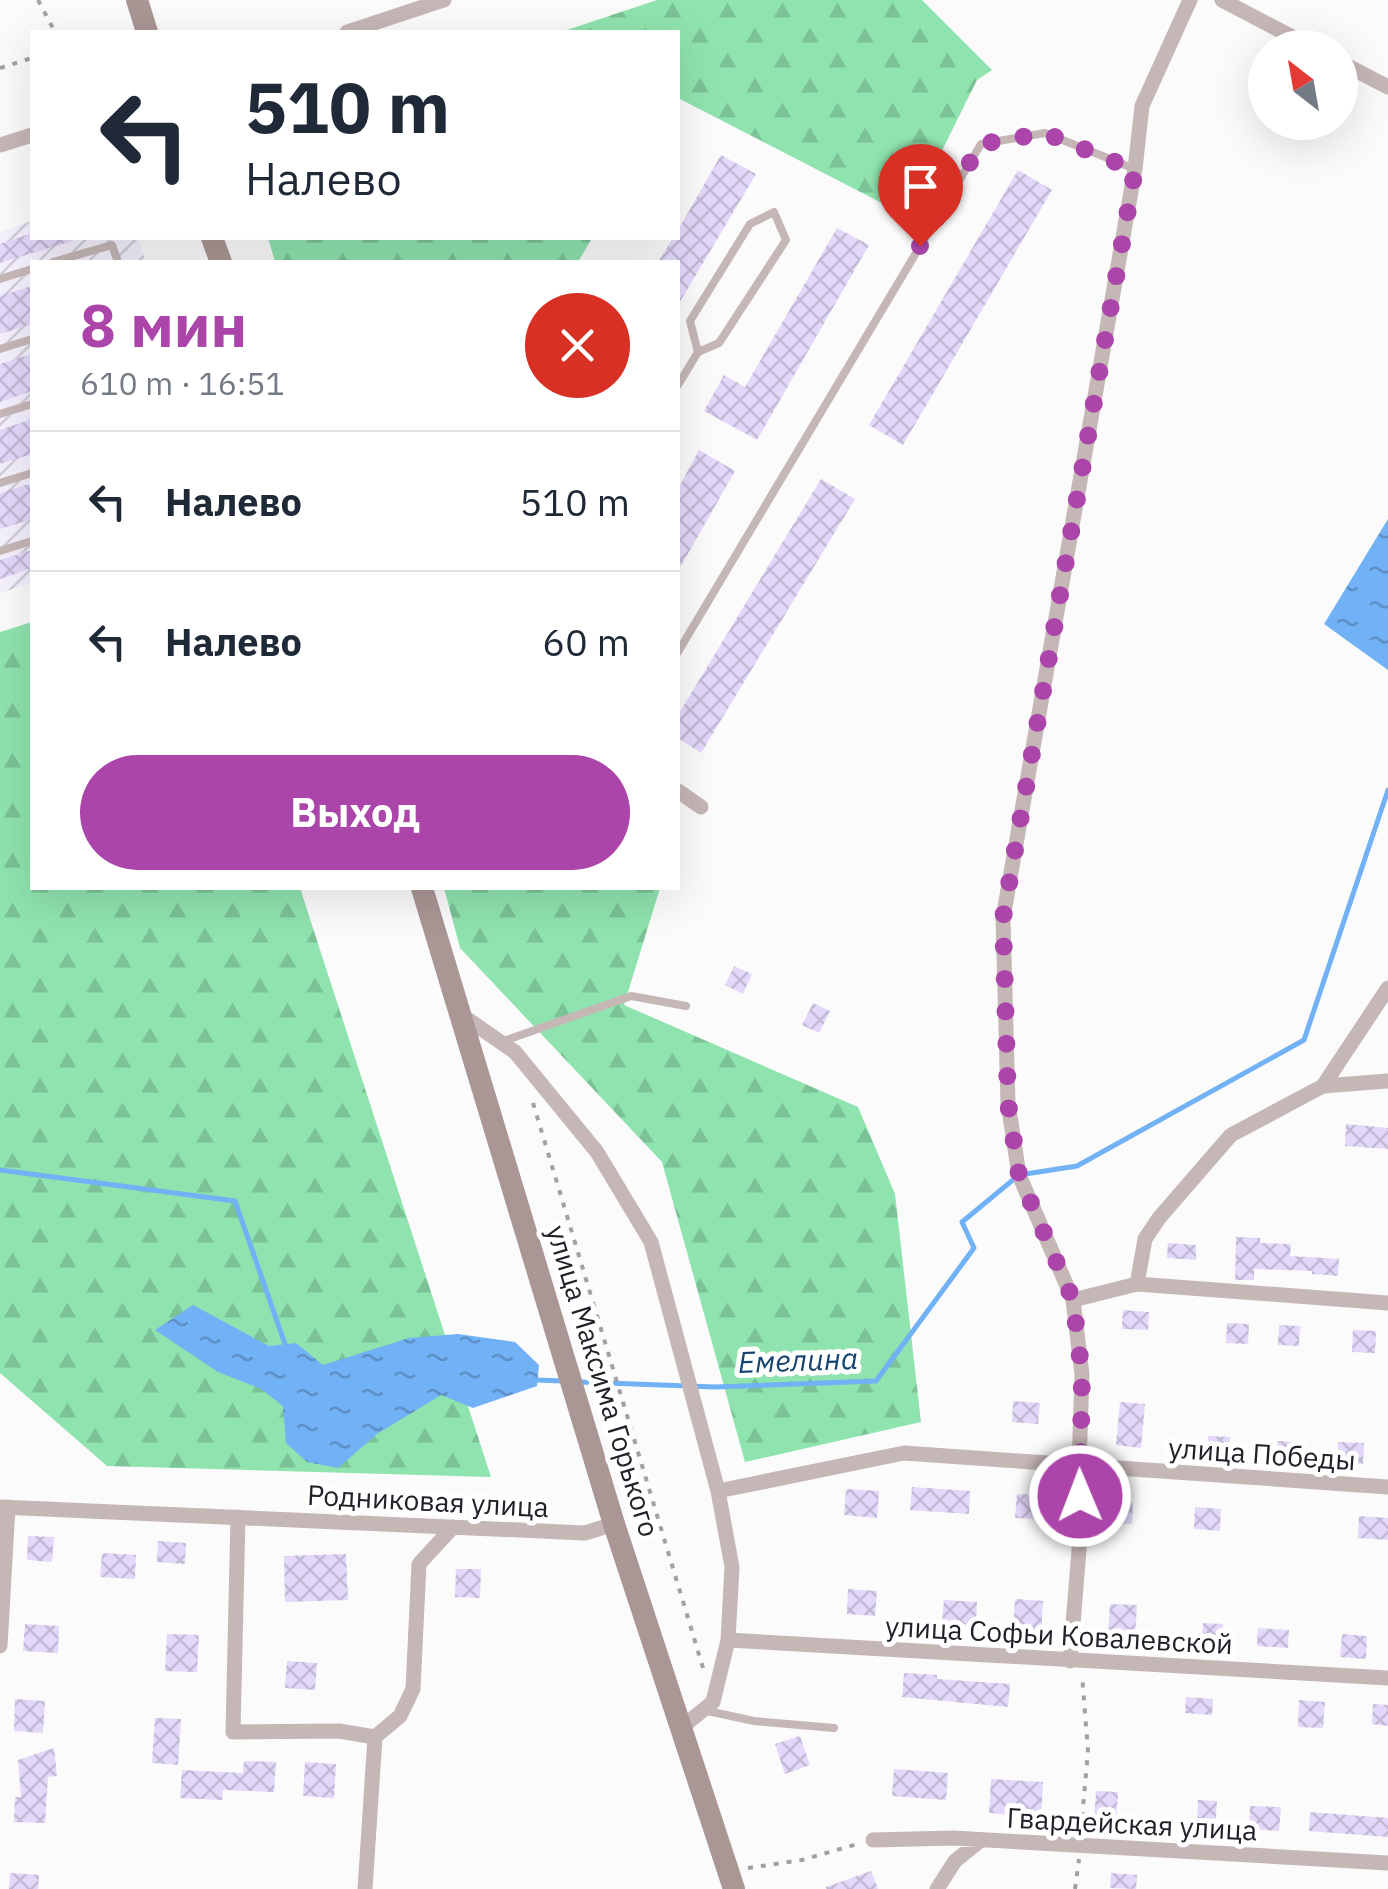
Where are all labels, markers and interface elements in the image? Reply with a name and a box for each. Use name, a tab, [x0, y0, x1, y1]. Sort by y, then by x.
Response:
north arrow	[1248, 30, 1358, 140]
map controls	[1248, 30, 1358, 140]
text: 510 m	[245, 61, 450, 152]
icon: left	[80, 70, 210, 200]
pin	[878, 144, 963, 247]
text: Налево	[245, 149, 402, 207]
icon: arrive	[893, 159, 948, 214]
text: 8 мин	[80, 285, 247, 364]
button: close	[525, 293, 630, 398]
text: 610 m · 16:51	[80, 362, 285, 404]
icon: left	[80, 474, 135, 529]
text: Налево	[165, 477, 302, 526]
text: 510 m	[519, 477, 630, 526]
icon: left	[80, 614, 135, 669]
text: Налево	[165, 617, 302, 666]
text: 60 m	[542, 617, 630, 666]
button: Выход	[80, 755, 630, 870]
street label: улица Максима Горького	[538, 1221, 669, 1541]
water label: Емелина	[737, 1338, 859, 1381]
street label: улица Победы	[1167, 1429, 1357, 1478]
position arrow	[1028, 1444, 1132, 1548]
street label: Родниковая улица	[306, 1476, 550, 1525]
street label: улица Софьи Ковалевской	[884, 1607, 1234, 1662]
street label: Гвардейская улица	[1006, 1798, 1258, 1849]

